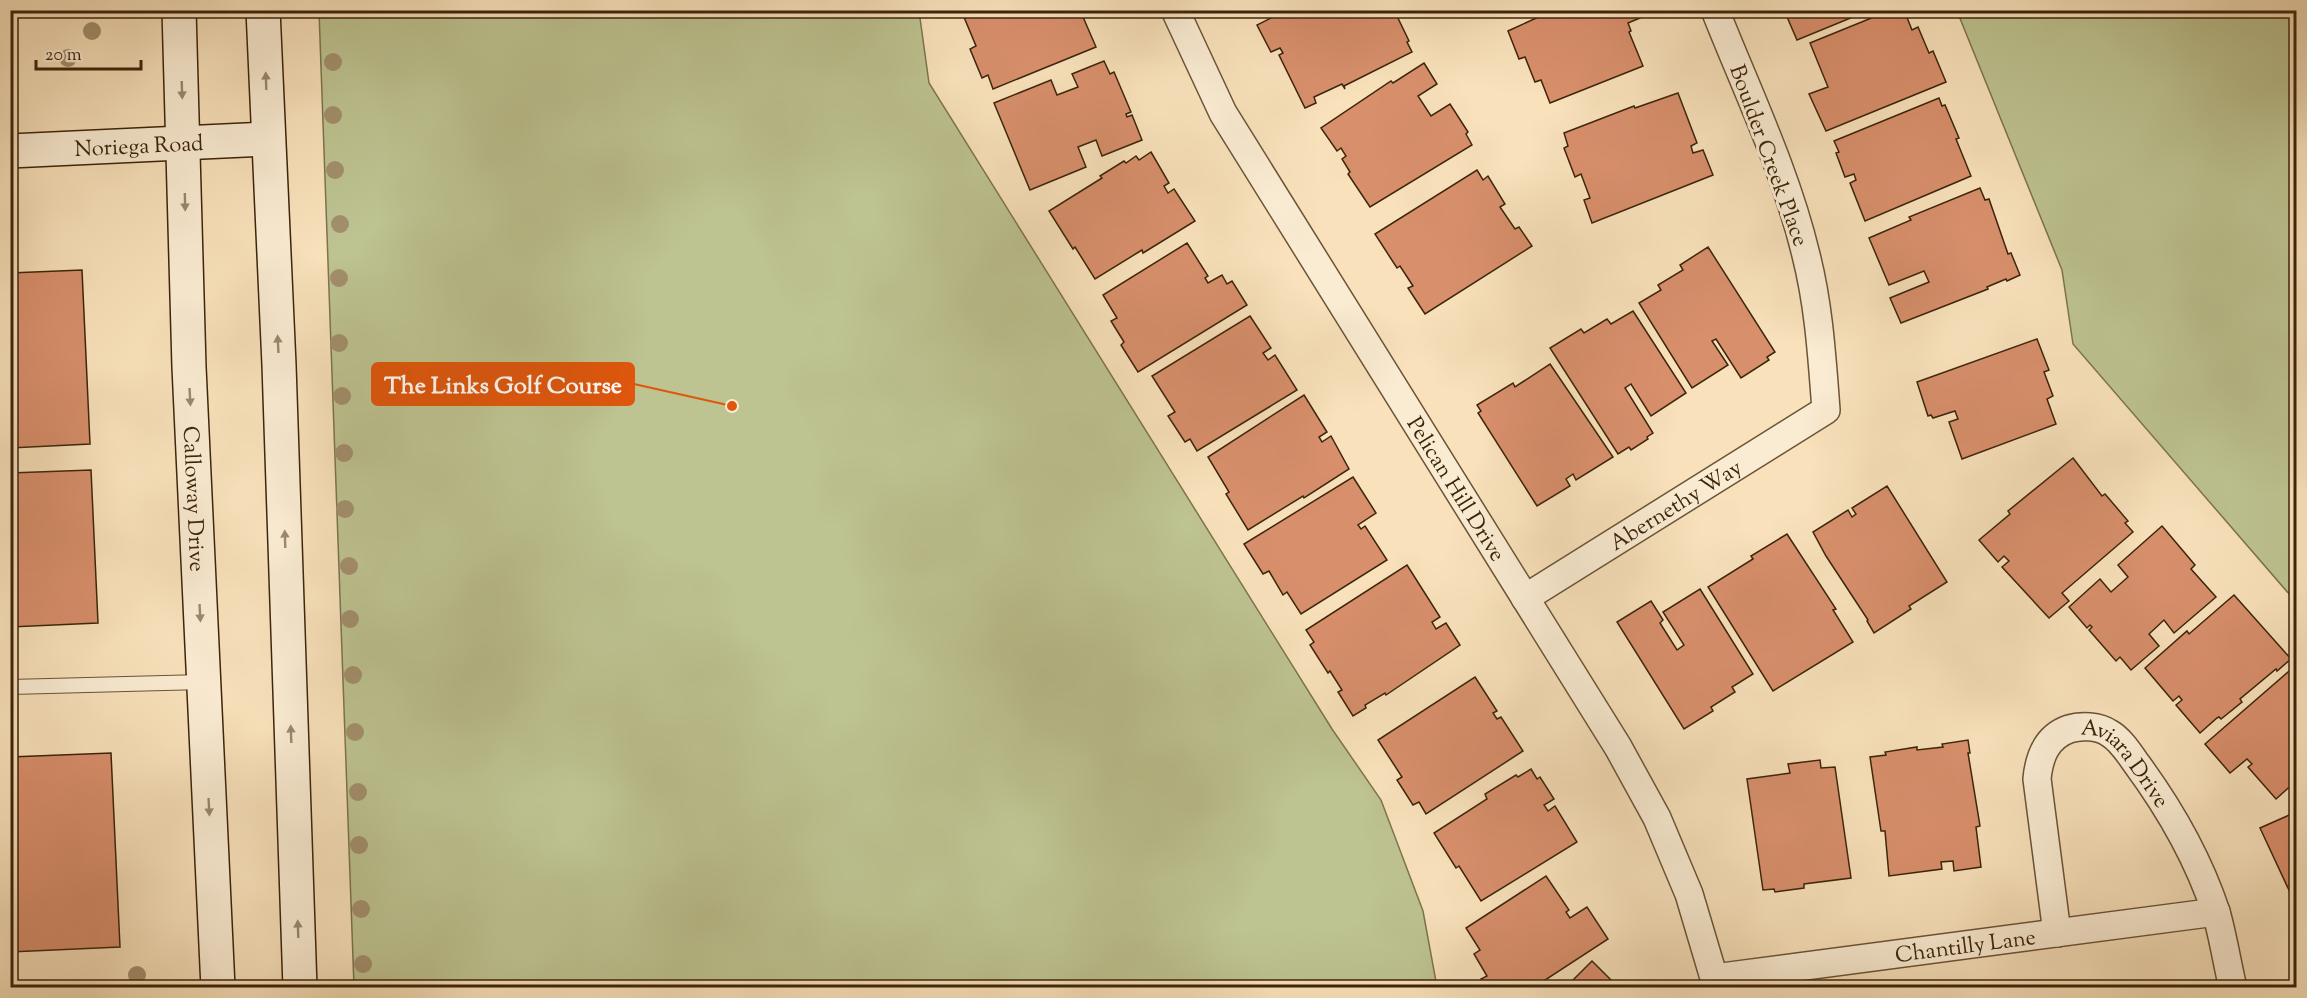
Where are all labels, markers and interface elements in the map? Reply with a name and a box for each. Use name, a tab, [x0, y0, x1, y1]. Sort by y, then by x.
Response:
scale bar	[36, 33, 141, 71]
text: 20 m	[45, 43, 82, 69]
street label: Boulder Creek Place	[1719, 61, 1815, 251]
one-way arrow	[261, 71, 270, 90]
one-way arrow	[177, 80, 186, 99]
street label: Noriega Road	[74, 129, 204, 167]
one-way arrow	[180, 192, 190, 211]
one-way arrow	[273, 335, 282, 354]
callout: The Links Golf Course	[372, 363, 634, 405]
text: The Links Golf Course	[384, 370, 622, 404]
one-way arrow	[186, 387, 195, 406]
street label: Pelican Hill Drive	[1397, 411, 1512, 569]
street label: Calloway Drive	[173, 425, 212, 573]
street label: Abernethy Way	[1604, 453, 1749, 560]
one-way arrow	[280, 530, 289, 549]
one-way arrow	[196, 603, 205, 622]
street label: Aviara Drive	[2080, 713, 2176, 815]
one-way arrow	[286, 725, 296, 744]
one-way arrow	[205, 798, 214, 817]
one-way arrow	[293, 920, 302, 939]
street label: Chantilly Lane	[1893, 923, 2038, 973]

